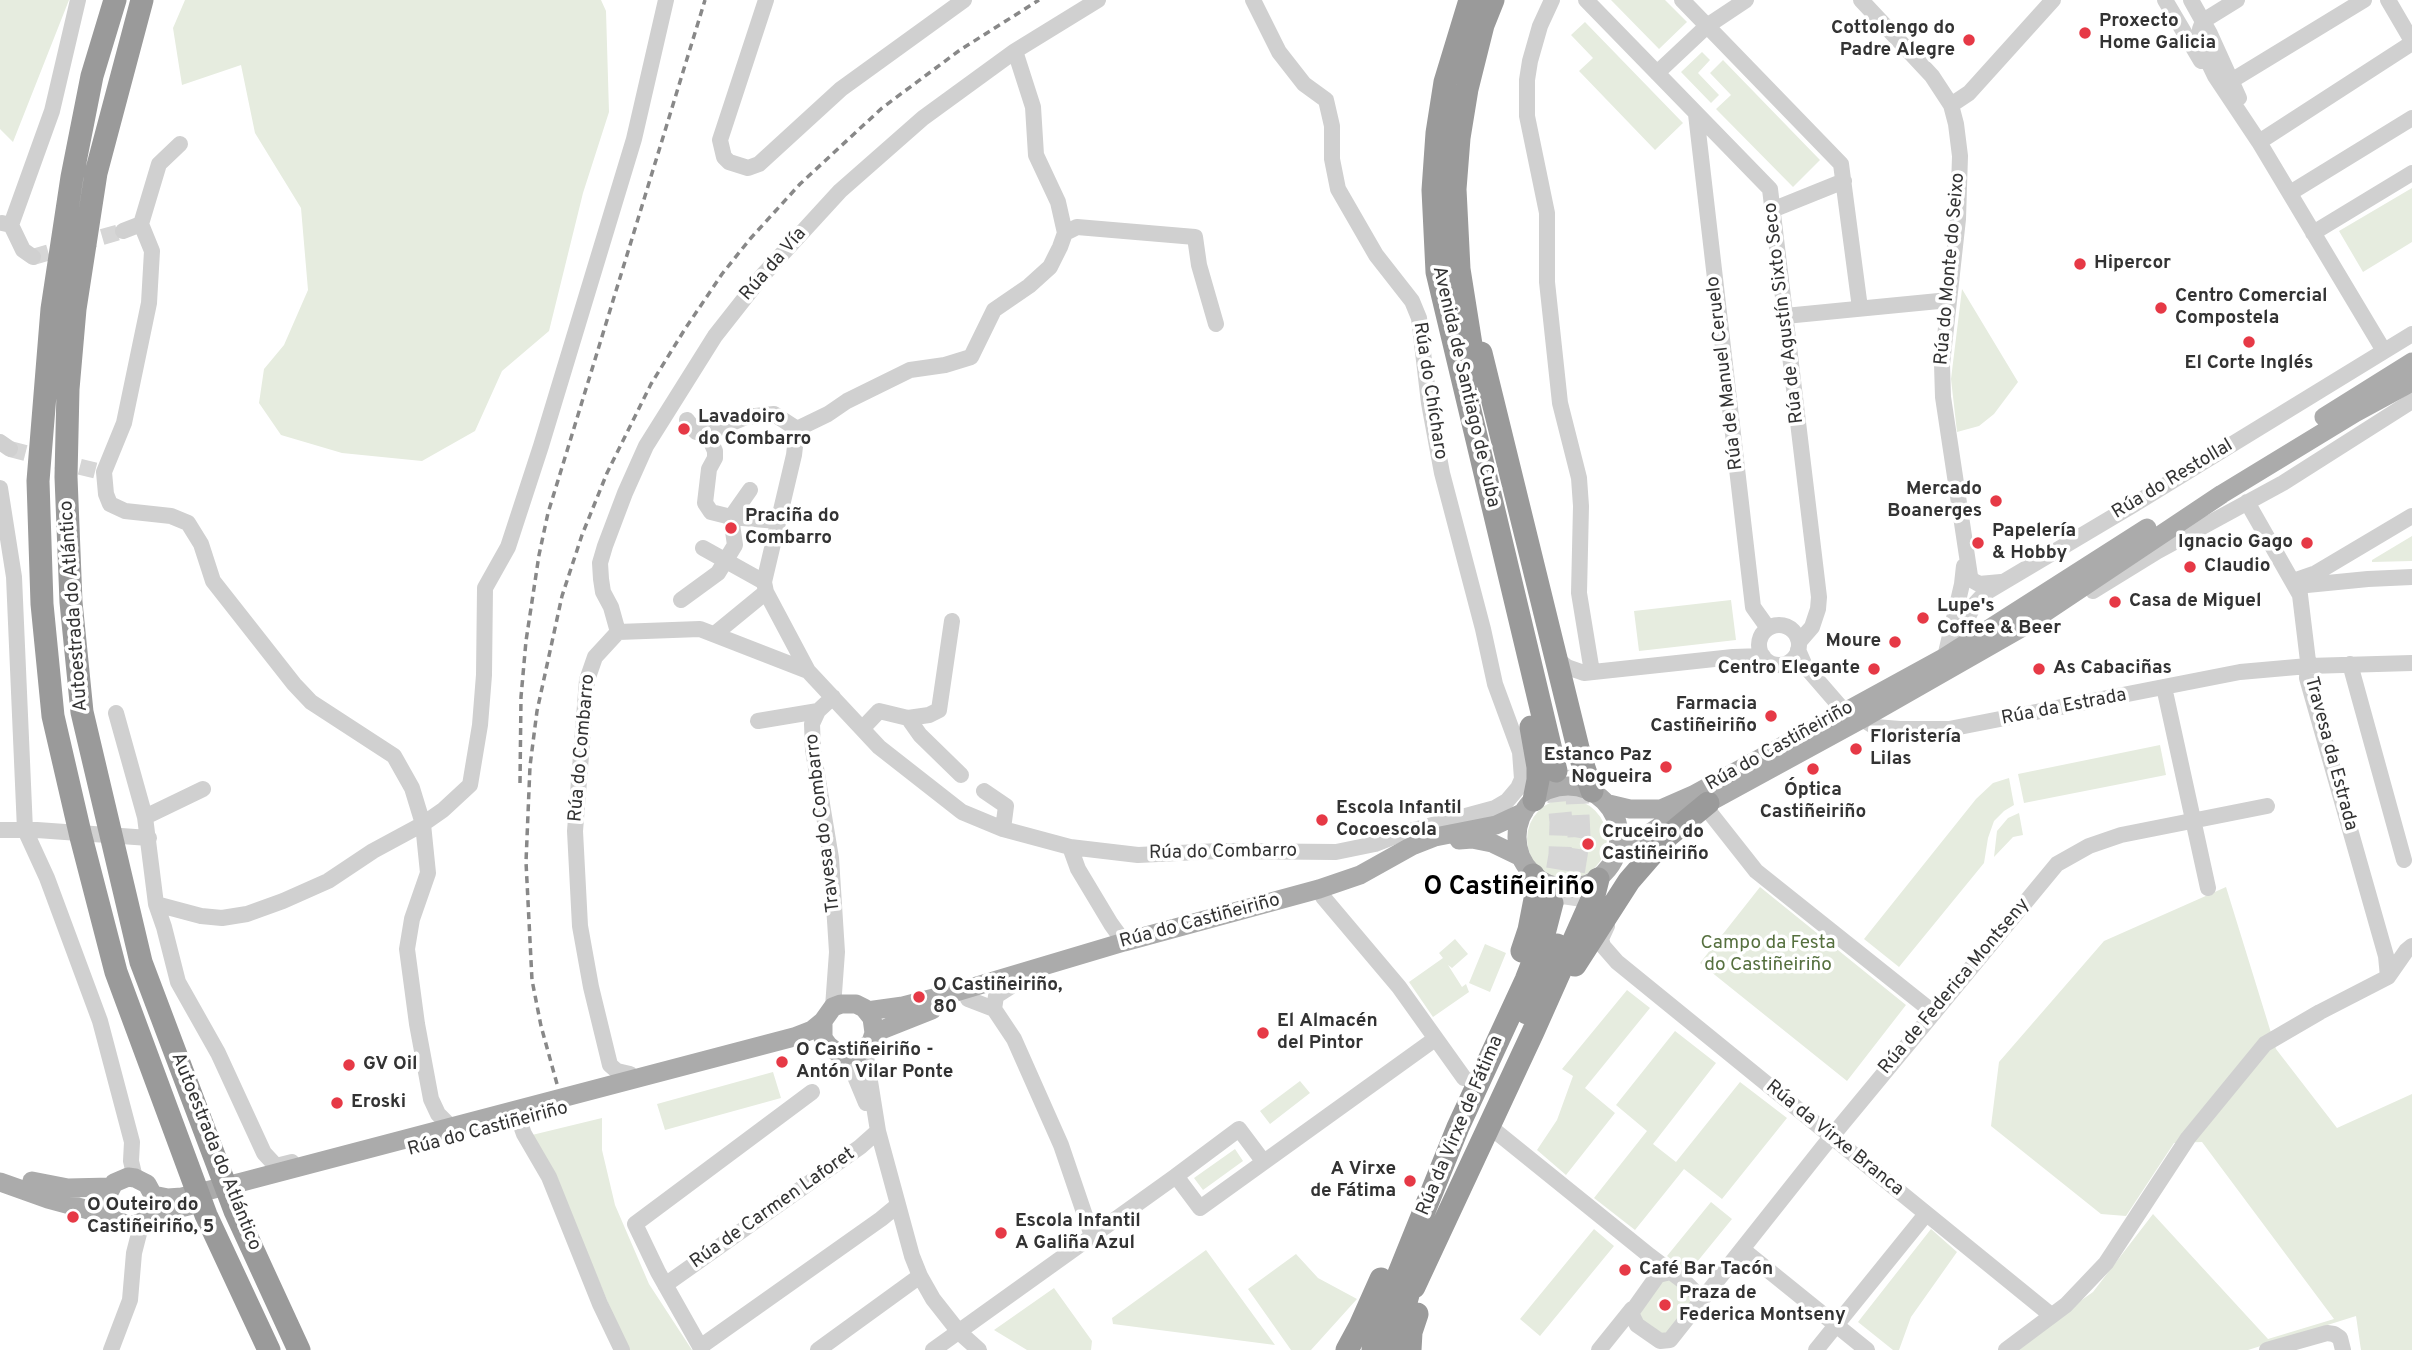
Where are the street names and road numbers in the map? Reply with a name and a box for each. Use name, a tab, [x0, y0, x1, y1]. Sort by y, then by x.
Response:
street label: Rúa do Monte do Seixo	[1931, 172, 1971, 366]
street label: Rúa de Agustín Sixto Seco	[1760, 201, 1810, 425]
street label: Rúa da Vía	[736, 224, 812, 306]
street label: Avenida de Santiago de Cuba	[1426, 264, 1504, 510]
street label: Rúa de Manuel Ceruelo	[1703, 275, 1749, 471]
street label: Rúa do Chícharo	[1407, 321, 1451, 461]
street label: Rúa do Restollal	[2109, 435, 2237, 525]
street label: Autoestrada do Atlántico	[56, 500, 94, 712]
street label: Rúa do Combarro	[565, 673, 601, 823]
street label: Travesa da Estrada	[2298, 674, 2362, 834]
street label: Rúa da Estrada	[2000, 685, 2128, 731]
street label: Rúa do Castiñeiriño	[1702, 697, 1858, 797]
street label: Travesa do Combarro	[802, 732, 846, 914]
street label: Rúa do Combarro	[1149, 840, 1297, 866]
street label: Rúa do Castiñeiriño	[1117, 890, 1283, 954]
street label: Rúa de Federica Montseny	[1875, 894, 2035, 1080]
street label: Rúa da Virxe de Fátima	[1413, 1033, 1509, 1219]
street label: Autoestrada do Atlántico	[165, 1050, 265, 1254]
street label: Rúa da Virxe Branca	[1760, 1076, 1908, 1202]
street label: Rúa do Castiñeiriño	[405, 1098, 571, 1162]
street label: Rúa de Carmen Laforet	[686, 1144, 860, 1274]

